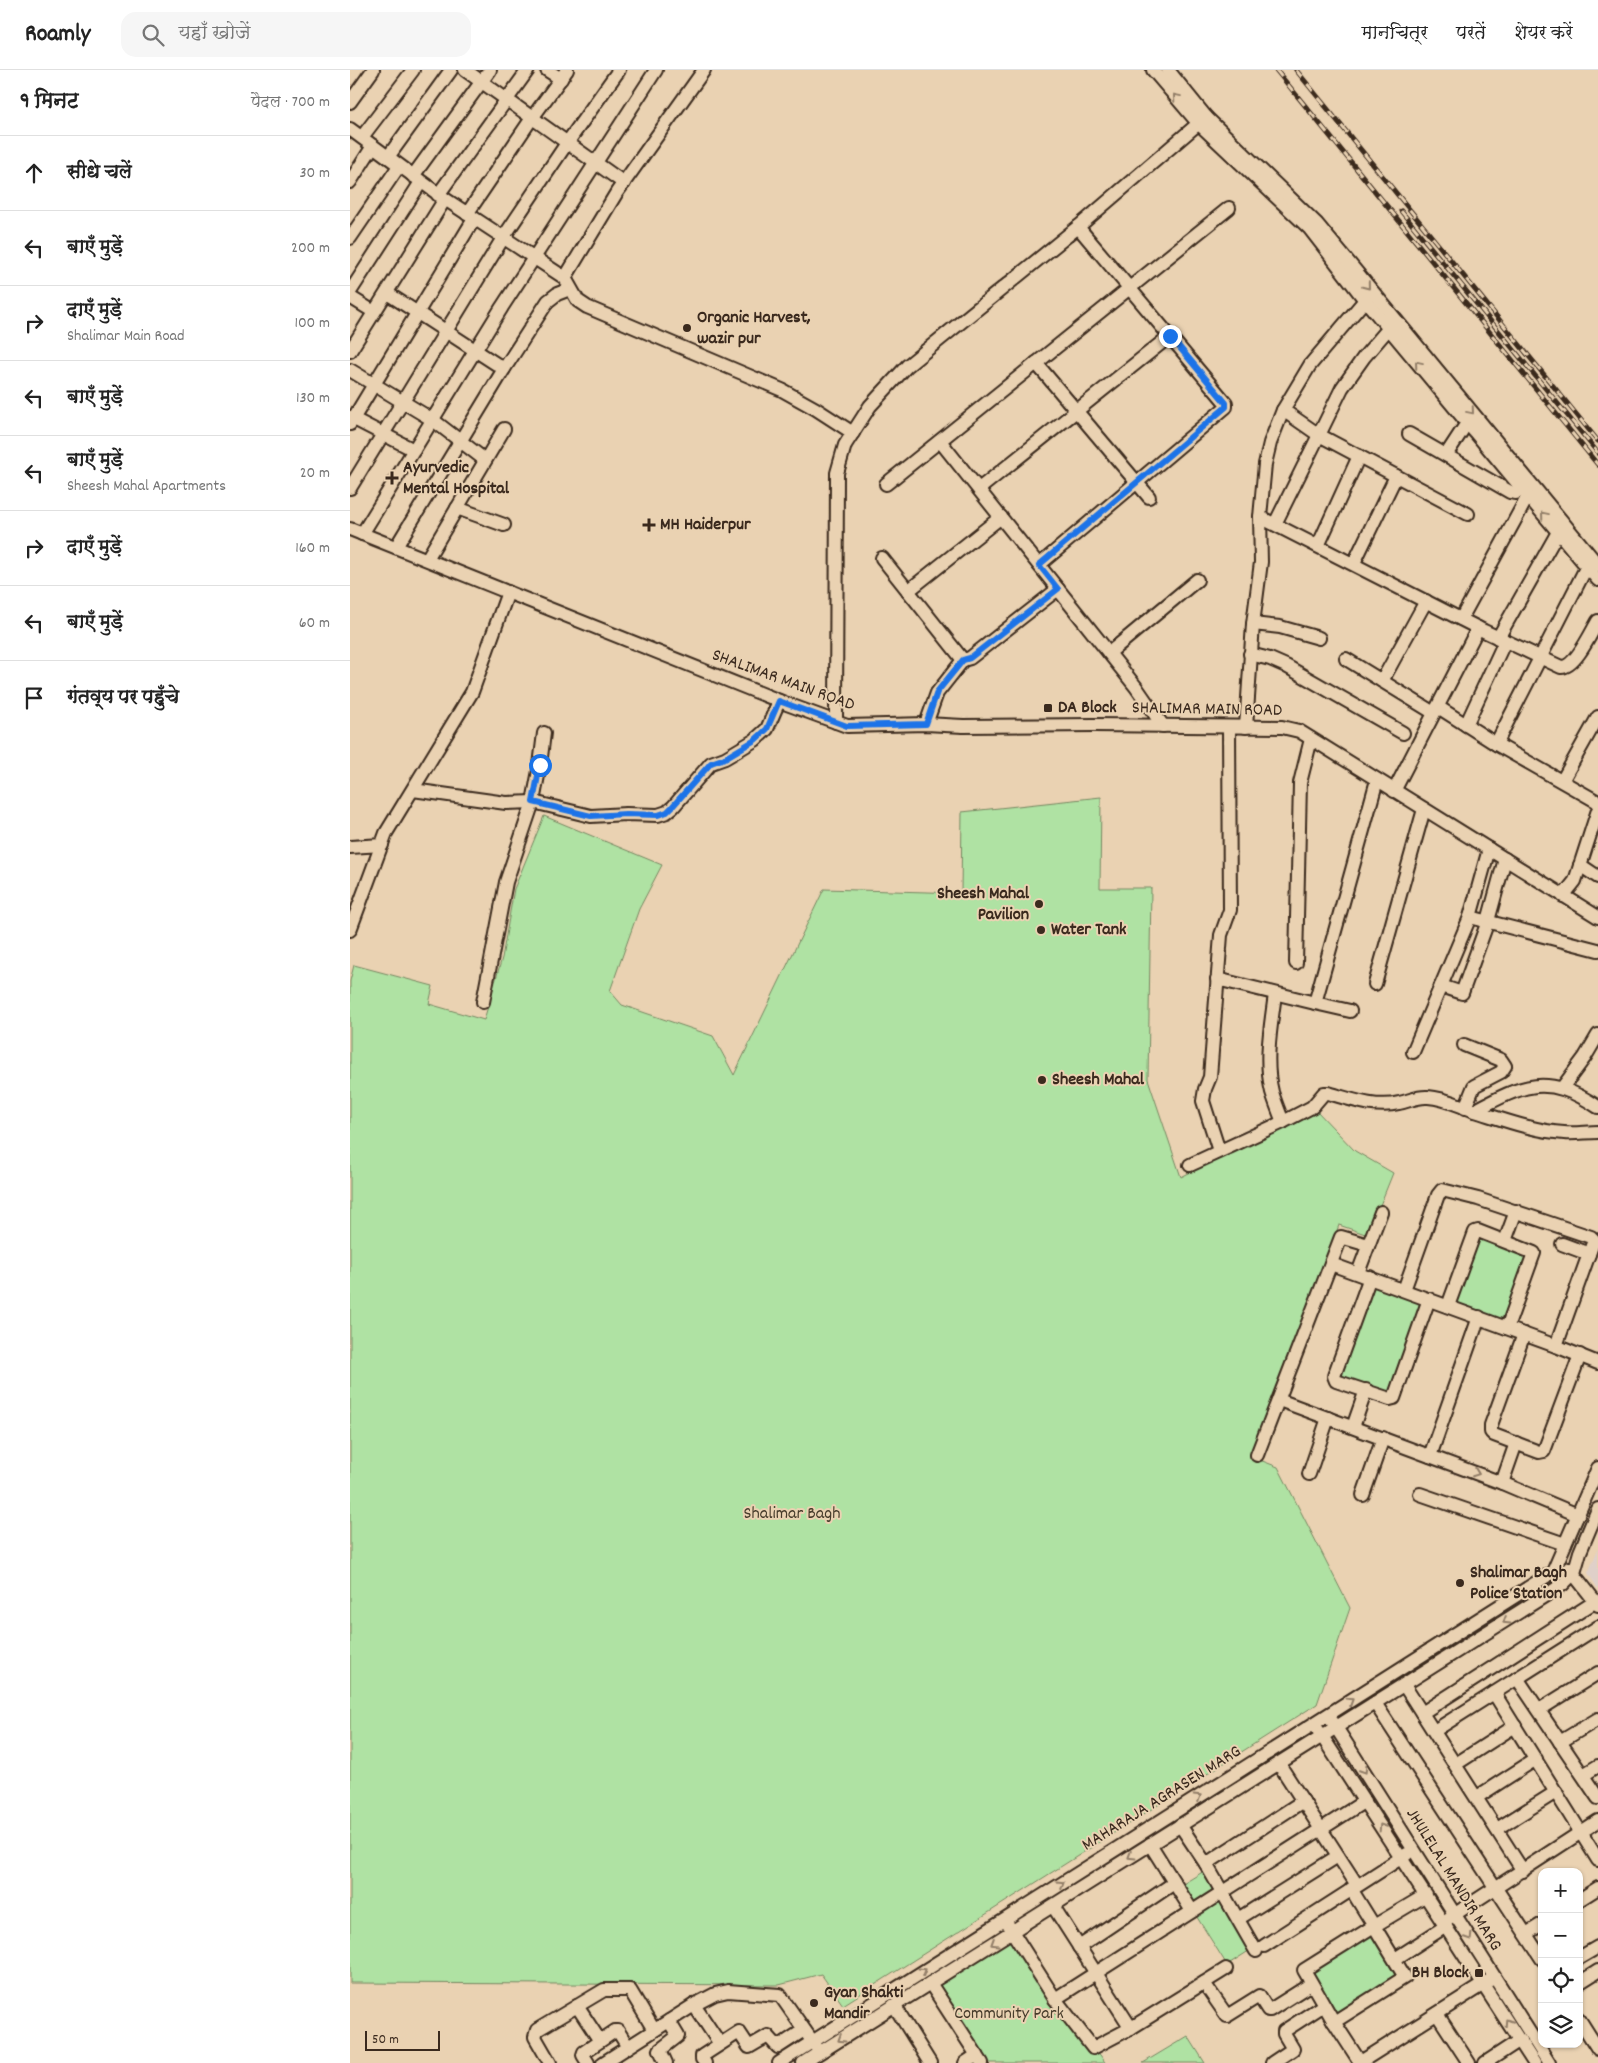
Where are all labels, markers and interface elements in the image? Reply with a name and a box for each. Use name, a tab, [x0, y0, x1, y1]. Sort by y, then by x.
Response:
search box	[121, 12, 471, 57]
text: Roamly	[25, 18, 91, 52]
icon: search	[139, 21, 167, 49]
text: यहाँ खोजें	[179, 21, 250, 48]
text: मानचित्र	[1362, 22, 1428, 47]
text: परतें	[1456, 22, 1486, 47]
text: शेयर करें	[1514, 22, 1573, 47]
text: 9 मिनट	[20, 88, 79, 118]
text: पैदल · 700 m	[251, 91, 330, 114]
one-way arrow	[1173, 94, 1181, 103]
icon: ahead	[20, 159, 48, 187]
text: सीधे चलें	[67, 160, 132, 187]
text: 30 m	[300, 162, 330, 185]
icon: left	[20, 234, 48, 262]
text: बाएँ मुड़ें	[67, 235, 123, 262]
text: 200 m	[291, 237, 330, 260]
one-way arrow	[1361, 280, 1370, 289]
text: दाएँ मुड़ें	[67, 298, 122, 325]
place label: Organic Harvest, wazir pur	[697, 306, 811, 352]
icon: right	[20, 309, 48, 337]
text: 100 m	[294, 312, 330, 335]
marker: Organic Harvest, wazir pur	[681, 322, 693, 334]
text: Shalimar Main Road	[67, 325, 185, 348]
route end	[1159, 325, 1182, 348]
one-way arrow	[1415, 360, 1424, 369]
icon: left	[20, 384, 48, 412]
text: बाएँ मुड़ें	[67, 385, 123, 412]
text: 130 m	[296, 387, 330, 410]
one-way arrow	[1465, 405, 1473, 414]
text: बाएँ मुड़ें	[67, 448, 123, 475]
place label: Ayurvedic Mental Hospital	[403, 456, 510, 502]
icon: left	[20, 459, 48, 487]
text: 20 m	[300, 462, 330, 485]
marker: Ayurvedic Mental Hospital	[385, 471, 399, 485]
text: Sheesh Mahal Apartments	[67, 475, 226, 498]
one-way arrow	[1541, 512, 1550, 521]
place label: MH Haiderpur	[660, 513, 751, 538]
marker: MH Haiderpur	[642, 518, 656, 532]
icon: right	[20, 534, 48, 562]
text: दाएँ मुड़ें	[67, 535, 122, 562]
text: 160 m	[295, 537, 330, 560]
icon: left	[20, 609, 48, 637]
text: बाएँ मुड़ें	[67, 610, 123, 637]
text: 60 m	[299, 612, 330, 635]
street label: SHALIMAR MAIN ROAD	[708, 644, 858, 718]
icon: arrive	[20, 684, 48, 712]
text: गंतव्य पर पहुँचे	[67, 685, 179, 712]
place label: DA Block	[1058, 696, 1117, 721]
street label: SHALIMAR MAIN ROAD	[1132, 696, 1282, 724]
marker: DA Block	[1042, 702, 1054, 714]
route start	[529, 754, 552, 777]
place label: Sheesh Mahal Pavilion	[937, 882, 1030, 928]
marker: Sheesh Mahal Pavilion	[1033, 898, 1045, 910]
place label: Water Tank	[1051, 918, 1127, 943]
marker: Water Tank	[1035, 924, 1047, 936]
place label: Sheesh Mahal	[1052, 1068, 1145, 1093]
marker: Sheesh Mahal	[1036, 1074, 1048, 1086]
one-way arrow	[1471, 1467, 1479, 1477]
park label: Shalimar Bagh	[744, 1502, 840, 1527]
place label: Shalimar Bagh Police Station	[1470, 1561, 1567, 1607]
marker: Shalimar Bagh Police Station	[1454, 1577, 1466, 1589]
one-way arrow	[1502, 1614, 1511, 1624]
one-way arrow	[1344, 1697, 1353, 1707]
street label: MAHARAJA AGRASEN MARG	[1078, 1740, 1246, 1858]
one-way arrow	[1357, 1765, 1367, 1774]
one-way arrow	[1192, 1794, 1202, 1803]
street label: JHULELAL MANDIR MARG	[1399, 1804, 1507, 1956]
one-way arrow	[1378, 1823, 1388, 1832]
one-way arrow	[1128, 1850, 1137, 1860]
map controls	[1538, 1868, 1583, 2048]
button: +	[1538, 1868, 1583, 1913]
one-way arrow	[1055, 1881, 1064, 1891]
button: −	[1538, 1913, 1583, 1958]
one-way arrow	[1463, 1932, 1472, 1941]
one-way arrow	[990, 1936, 999, 1946]
button: locate	[1538, 1958, 1583, 2003]
place label: BH Block	[1412, 1961, 1470, 1986]
marker: BH Block	[1473, 1967, 1485, 1979]
one-way arrow	[918, 1968, 927, 1978]
place label: Gyan Shakti Mandir	[824, 1981, 904, 2027]
marker: Gyan Shakti Mandir	[808, 1997, 820, 2009]
park label: Community Park	[954, 2002, 1064, 2027]
button: layers	[1538, 2003, 1583, 2048]
one-way arrow	[1505, 2018, 1514, 2028]
scale bar	[365, 2028, 440, 2051]
text: 50 m	[372, 2030, 399, 2050]
one-way arrow	[838, 2032, 847, 2042]

